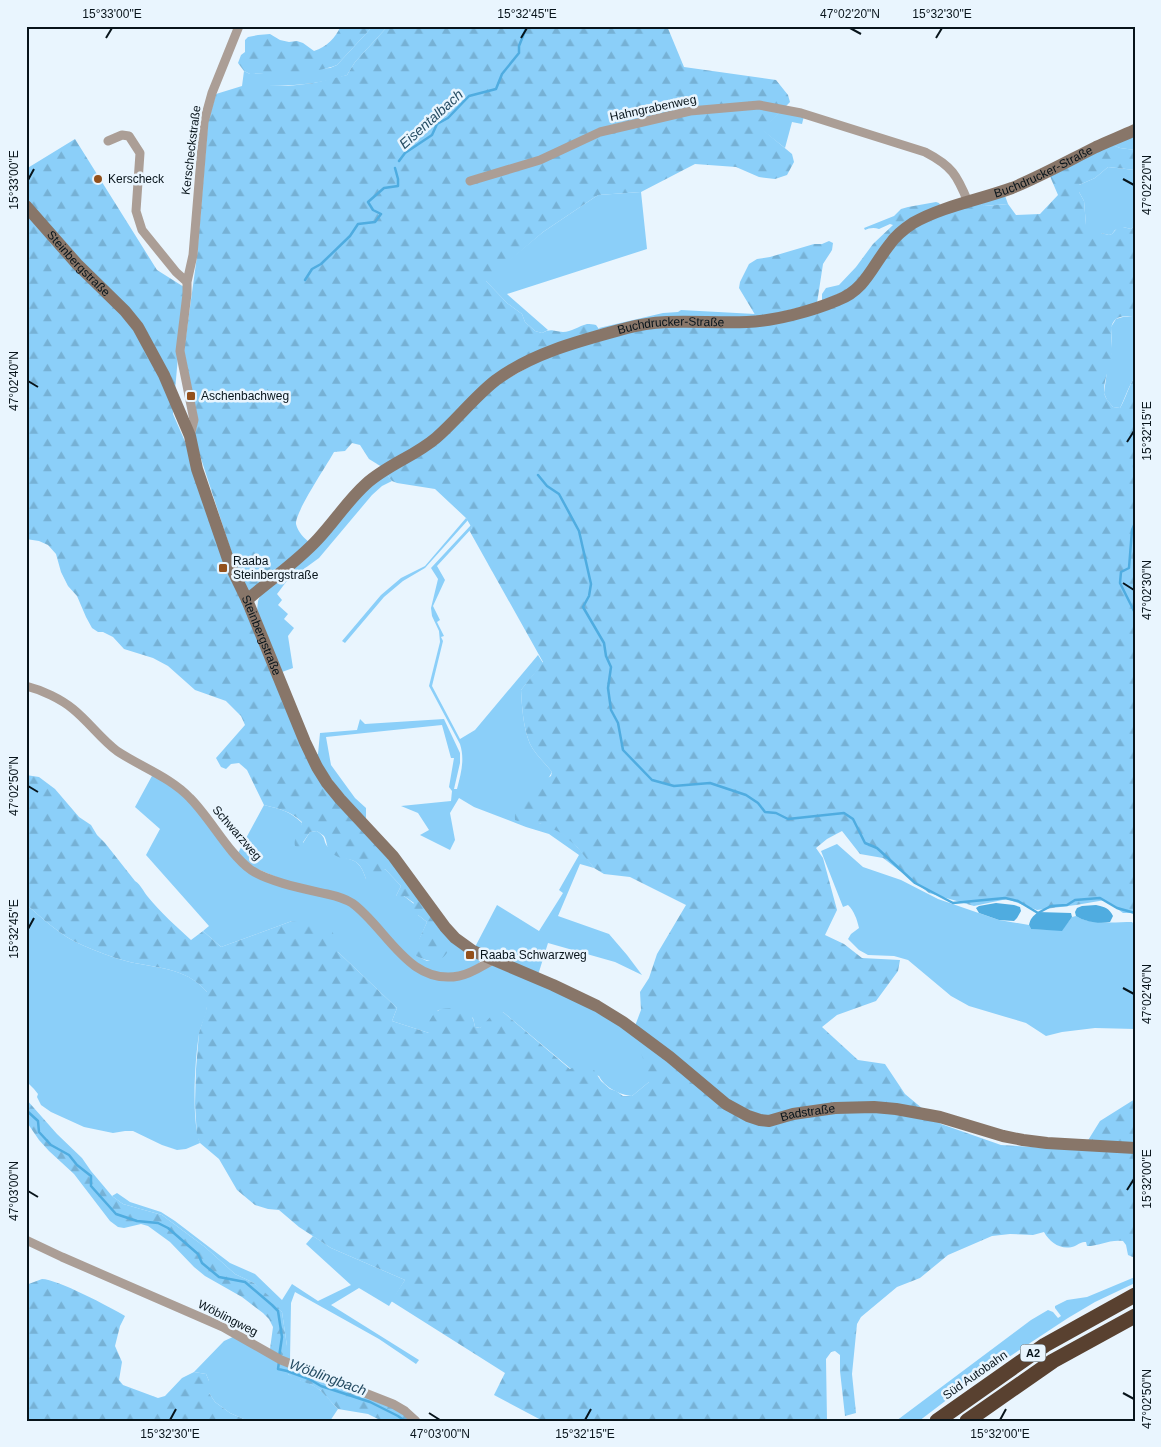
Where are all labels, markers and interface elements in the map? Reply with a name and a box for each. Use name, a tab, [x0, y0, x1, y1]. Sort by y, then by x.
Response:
text: 15°33'00"E	[82, 7, 142, 21]
text: 15°32'45"E	[497, 7, 557, 21]
text: 47°02'20"N	[820, 7, 880, 21]
text: 15°32'30"E	[912, 7, 972, 21]
water label: Eisentalbach	[396, 86, 466, 152]
street label: Hahngrabenweg	[608, 92, 698, 124]
street label: Kerscheckstraße	[179, 104, 203, 196]
street label: Buchdrucker-Straße	[992, 143, 1095, 201]
text: 15°33'00"E	[7, 150, 21, 210]
text: 47°02'20"N	[1140, 155, 1154, 215]
place label: Kerscheck	[108, 172, 165, 186]
marker: Kerscheck	[92, 173, 104, 185]
street label: Steinbergstraße	[44, 228, 113, 300]
street label: Buchdrucker-Straße	[616, 315, 725, 337]
text: 47°02'40"N	[7, 351, 21, 411]
place label: Aschenbachweg	[201, 389, 289, 403]
marker: Aschenbachweg	[185, 390, 197, 402]
text: 15°32'15"E	[1140, 401, 1154, 461]
place label: Raaba Steinbergstraße	[233, 554, 319, 582]
text: 47°02'30"N	[1140, 560, 1154, 620]
marker: Raaba Steinbergstraße	[217, 562, 229, 574]
street label: Steinbergstraße	[239, 593, 284, 678]
text: 47°02'50"N	[7, 756, 21, 816]
street label: Schwarzweg	[209, 803, 265, 863]
text: 15°32'45"E	[7, 899, 21, 959]
place label: Raaba Schwarzweg	[480, 948, 587, 962]
marker: Raaba Schwarzweg	[464, 949, 476, 961]
text: 47°02'40"N	[1140, 964, 1154, 1024]
street label: Badstraße	[779, 1101, 836, 1124]
text: 15°32'00"E	[1140, 1149, 1154, 1209]
text: 47°03'00"N	[7, 1161, 21, 1221]
street label: Wöblingweg	[196, 1297, 260, 1339]
road number: A2	[1020, 1345, 1046, 1362]
street label: Süd Autobahn	[940, 1348, 1010, 1402]
water label: Wöblingbach	[287, 1356, 369, 1398]
text: 47°02'50"N	[1140, 1369, 1154, 1429]
text: 15°32'30"E	[140, 1427, 200, 1441]
text: 47°03'00"N	[410, 1427, 470, 1441]
text: 15°32'15"E	[555, 1427, 615, 1441]
text: 15°32'00"E	[970, 1427, 1030, 1441]

